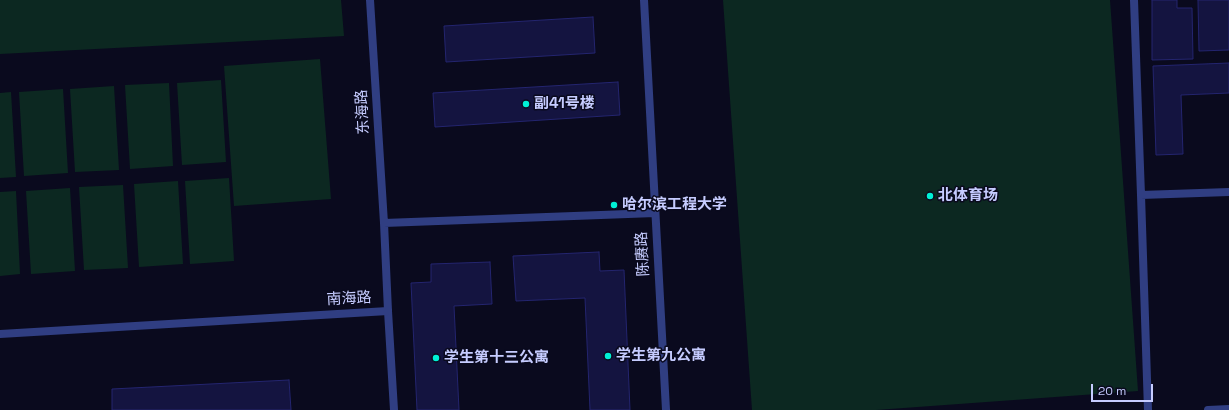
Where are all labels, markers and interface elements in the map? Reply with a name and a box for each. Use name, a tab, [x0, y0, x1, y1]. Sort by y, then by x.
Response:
street label: 东海路	[353, 89, 373, 135]
place label: 副41号楼	[534, 95, 595, 113]
marker: 副41号楼	[521, 99, 531, 109]
place label: 北体育场	[938, 187, 998, 205]
marker: 北体育场	[925, 191, 935, 201]
place label: 哈尔滨工程大学	[622, 196, 727, 214]
marker: 哈尔滨工程大学	[609, 200, 619, 210]
street label: 陈赓路	[633, 231, 653, 277]
street label: 南海路	[326, 289, 372, 309]
place label: 学生第九公寓	[616, 347, 706, 365]
place label: 学生第十三公寓	[444, 349, 549, 367]
marker: 学生第九公寓	[603, 351, 613, 361]
marker: 学生第十三公寓	[431, 353, 441, 363]
scale bar	[1093, 376, 1155, 402]
text: 20 m	[1098, 383, 1126, 399]

